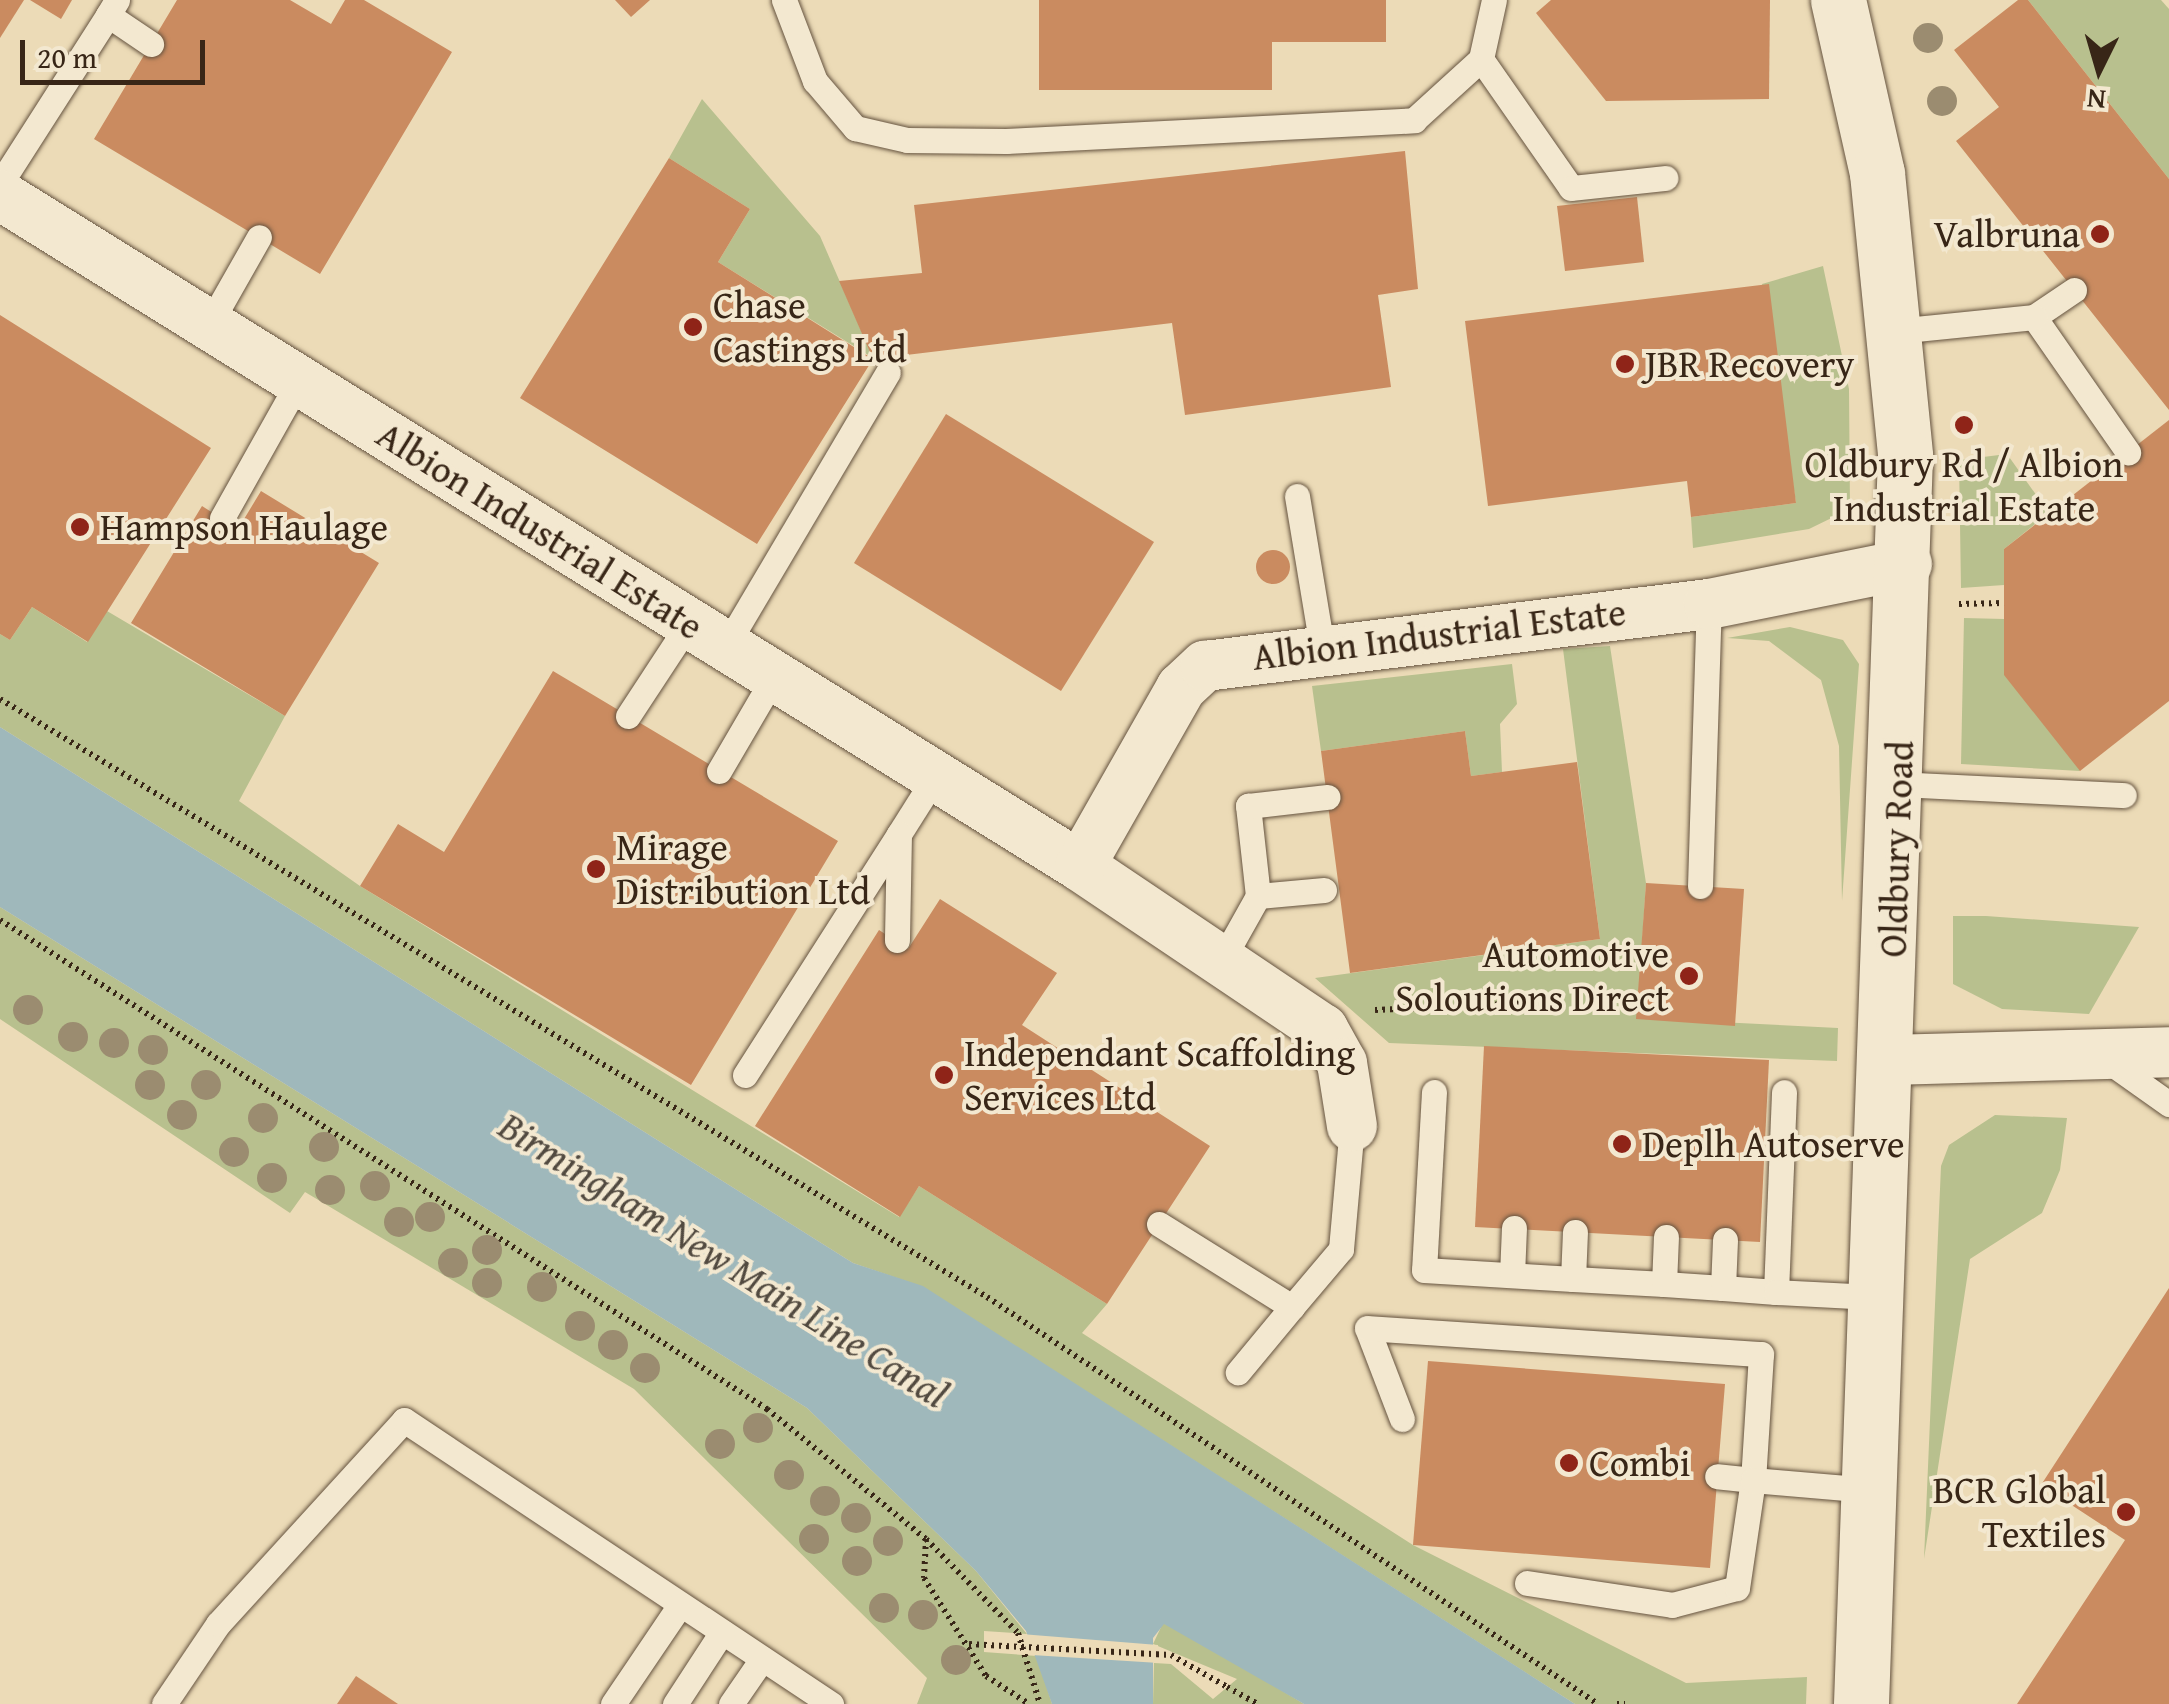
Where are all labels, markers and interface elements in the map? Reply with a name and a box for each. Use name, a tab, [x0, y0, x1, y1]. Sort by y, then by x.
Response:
scale bar	[25, 20, 210, 82]
north arrow	[2049, 20, 2149, 120]
text: 20 m	[37, 35, 97, 79]
text: N	[2085, 79, 2107, 122]
place label: Valbruna	[1934, 211, 2080, 257]
marker: Valbruna	[2089, 223, 2111, 245]
place label: Chase Castings Ltd	[713, 282, 907, 372]
marker: Chase Castings Ltd	[682, 316, 704, 338]
place label: JBR Recovery	[1645, 341, 1854, 387]
marker: JBR Recovery	[1614, 353, 1636, 375]
street label: Albion Industrial Estate	[369, 411, 711, 649]
marker: Oldbury Rd / Albion Industrial Estate	[1953, 414, 1975, 436]
place label: Oldbury Rd / Albion Industrial Estate	[1805, 441, 2123, 530]
place label: Hampson Haulage	[100, 504, 388, 550]
marker: Hampson Haulage	[69, 516, 91, 538]
street label: Albion Industrial Estate	[1250, 588, 1628, 680]
street label: Oldbury Road	[1869, 740, 1923, 958]
place label: Mirage Distribution Ltd	[616, 824, 870, 914]
marker: Mirage Distribution Ltd	[585, 858, 607, 880]
place label: Automotive Soloutions Direct	[1395, 931, 1669, 1021]
marker: Automotive Soloutions Direct	[1678, 965, 1700, 987]
place label: Independant Scaffolding Services Ltd	[964, 1030, 1355, 1120]
marker: Independant Scaffolding Services Ltd	[933, 1064, 955, 1086]
water label: Birmingham New Main Line Canal	[491, 1101, 957, 1417]
place label: Deplh Autoserve	[1642, 1121, 1905, 1167]
marker: Deplh Autoserve	[1611, 1133, 1633, 1155]
place label: Combi	[1589, 1440, 1690, 1486]
marker: Combi	[1558, 1452, 1580, 1474]
place label: BCR Global Textiles	[1933, 1467, 2106, 1556]
marker: BCR Global Textiles	[2115, 1501, 2137, 1523]

